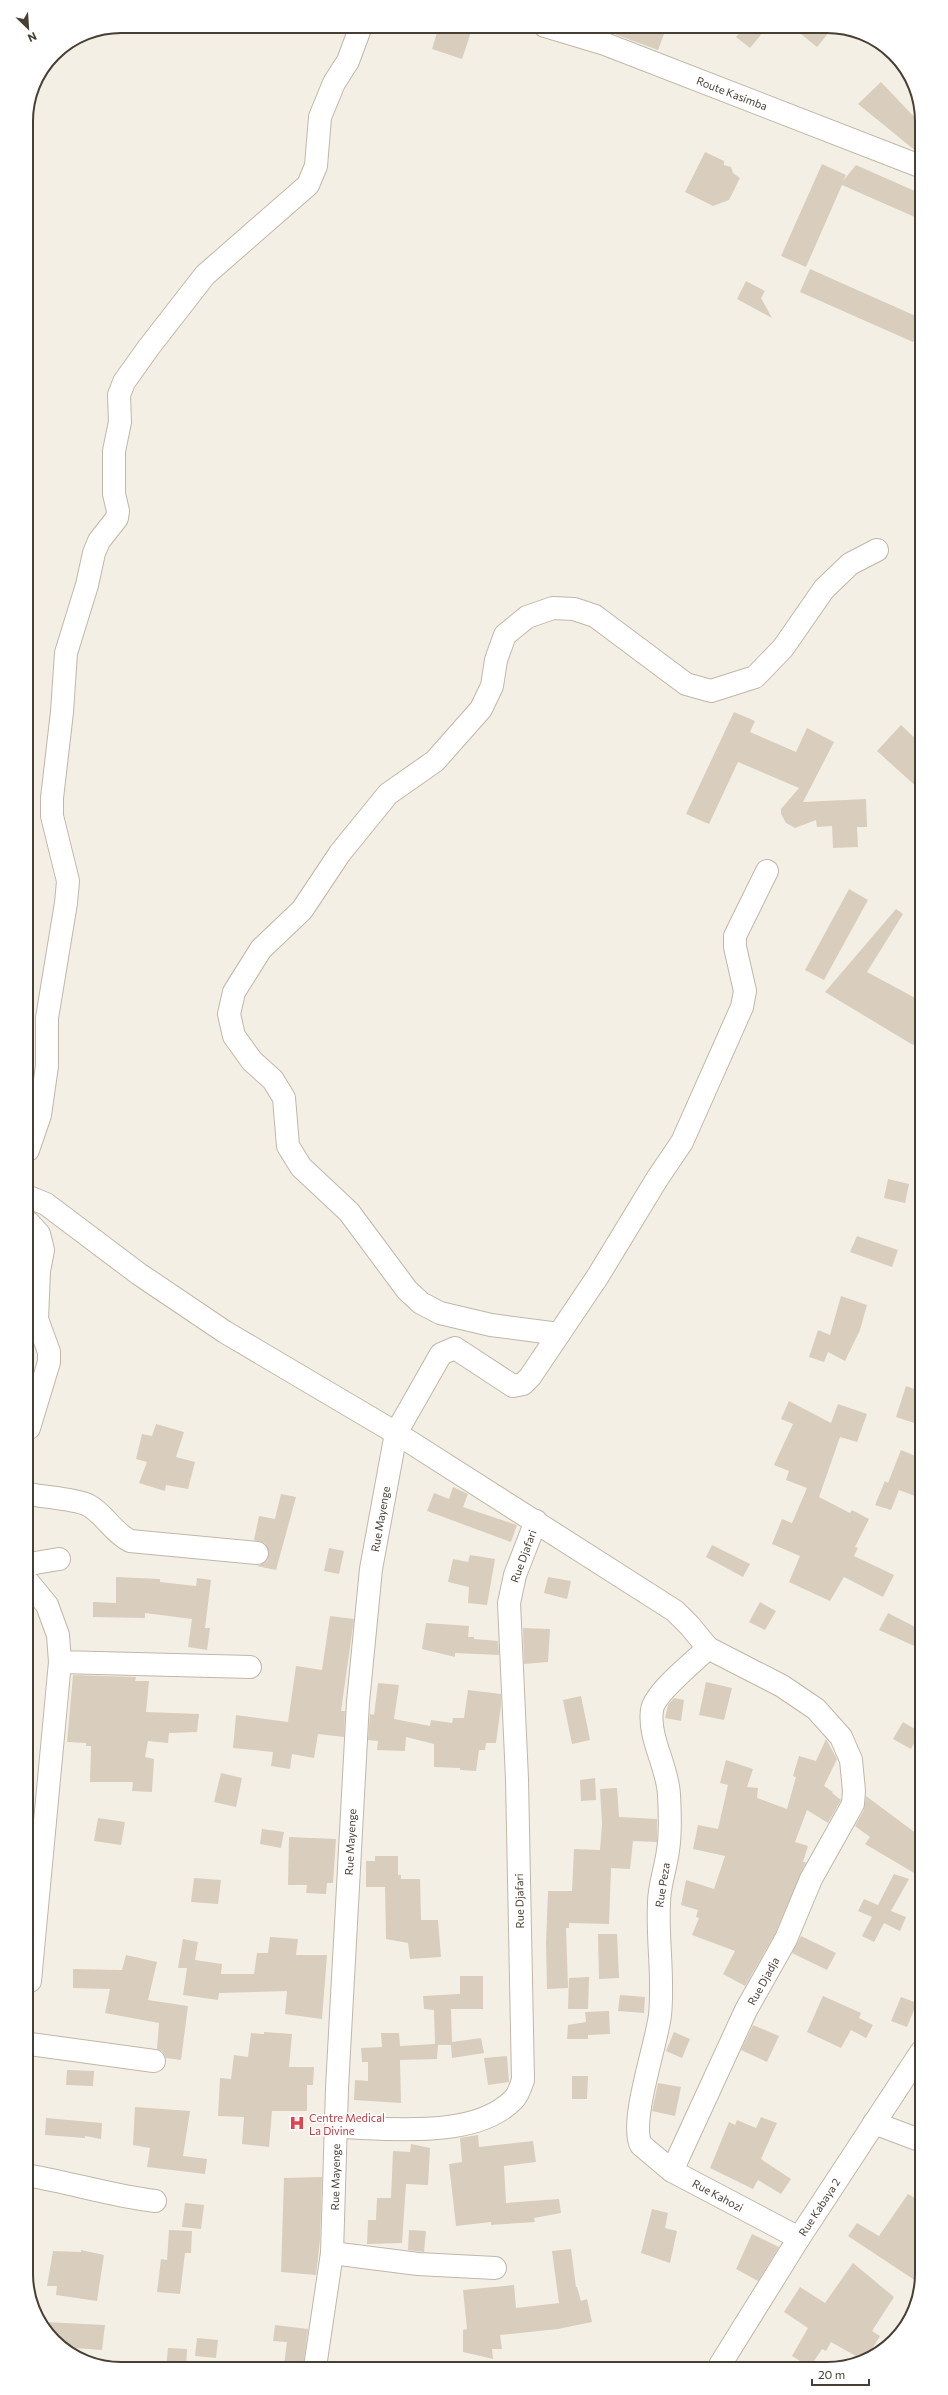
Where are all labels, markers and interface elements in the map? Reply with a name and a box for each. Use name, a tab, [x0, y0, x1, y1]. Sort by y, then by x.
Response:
north arrow	[8, 8, 48, 48]
text: N	[26, 30, 39, 45]
street label: Route Kasimba	[695, 74, 769, 112]
street label: Rue Mayenge	[368, 1485, 392, 1553]
street label: Rue Djafari	[507, 1528, 539, 1584]
street label: Rue Mayenge	[342, 1808, 358, 1876]
street label: Rue Peza	[652, 1862, 672, 1908]
street label: Rue Djafari	[512, 1873, 526, 1929]
street label: Rue Djadja	[744, 1955, 782, 2007]
place label: Centre Medical La Divine	[309, 2111, 385, 2137]
hospital icon: Centre Medical La Divine	[288, 2114, 306, 2132]
street label: Rue Mayenge	[328, 2143, 342, 2210]
street label: Rue Kahozi	[690, 2176, 746, 2214]
street label: Rue Kabaya 2	[796, 2176, 842, 2238]
scale bar	[812, 2361, 869, 2387]
text: 20 m	[818, 2367, 845, 2381]

